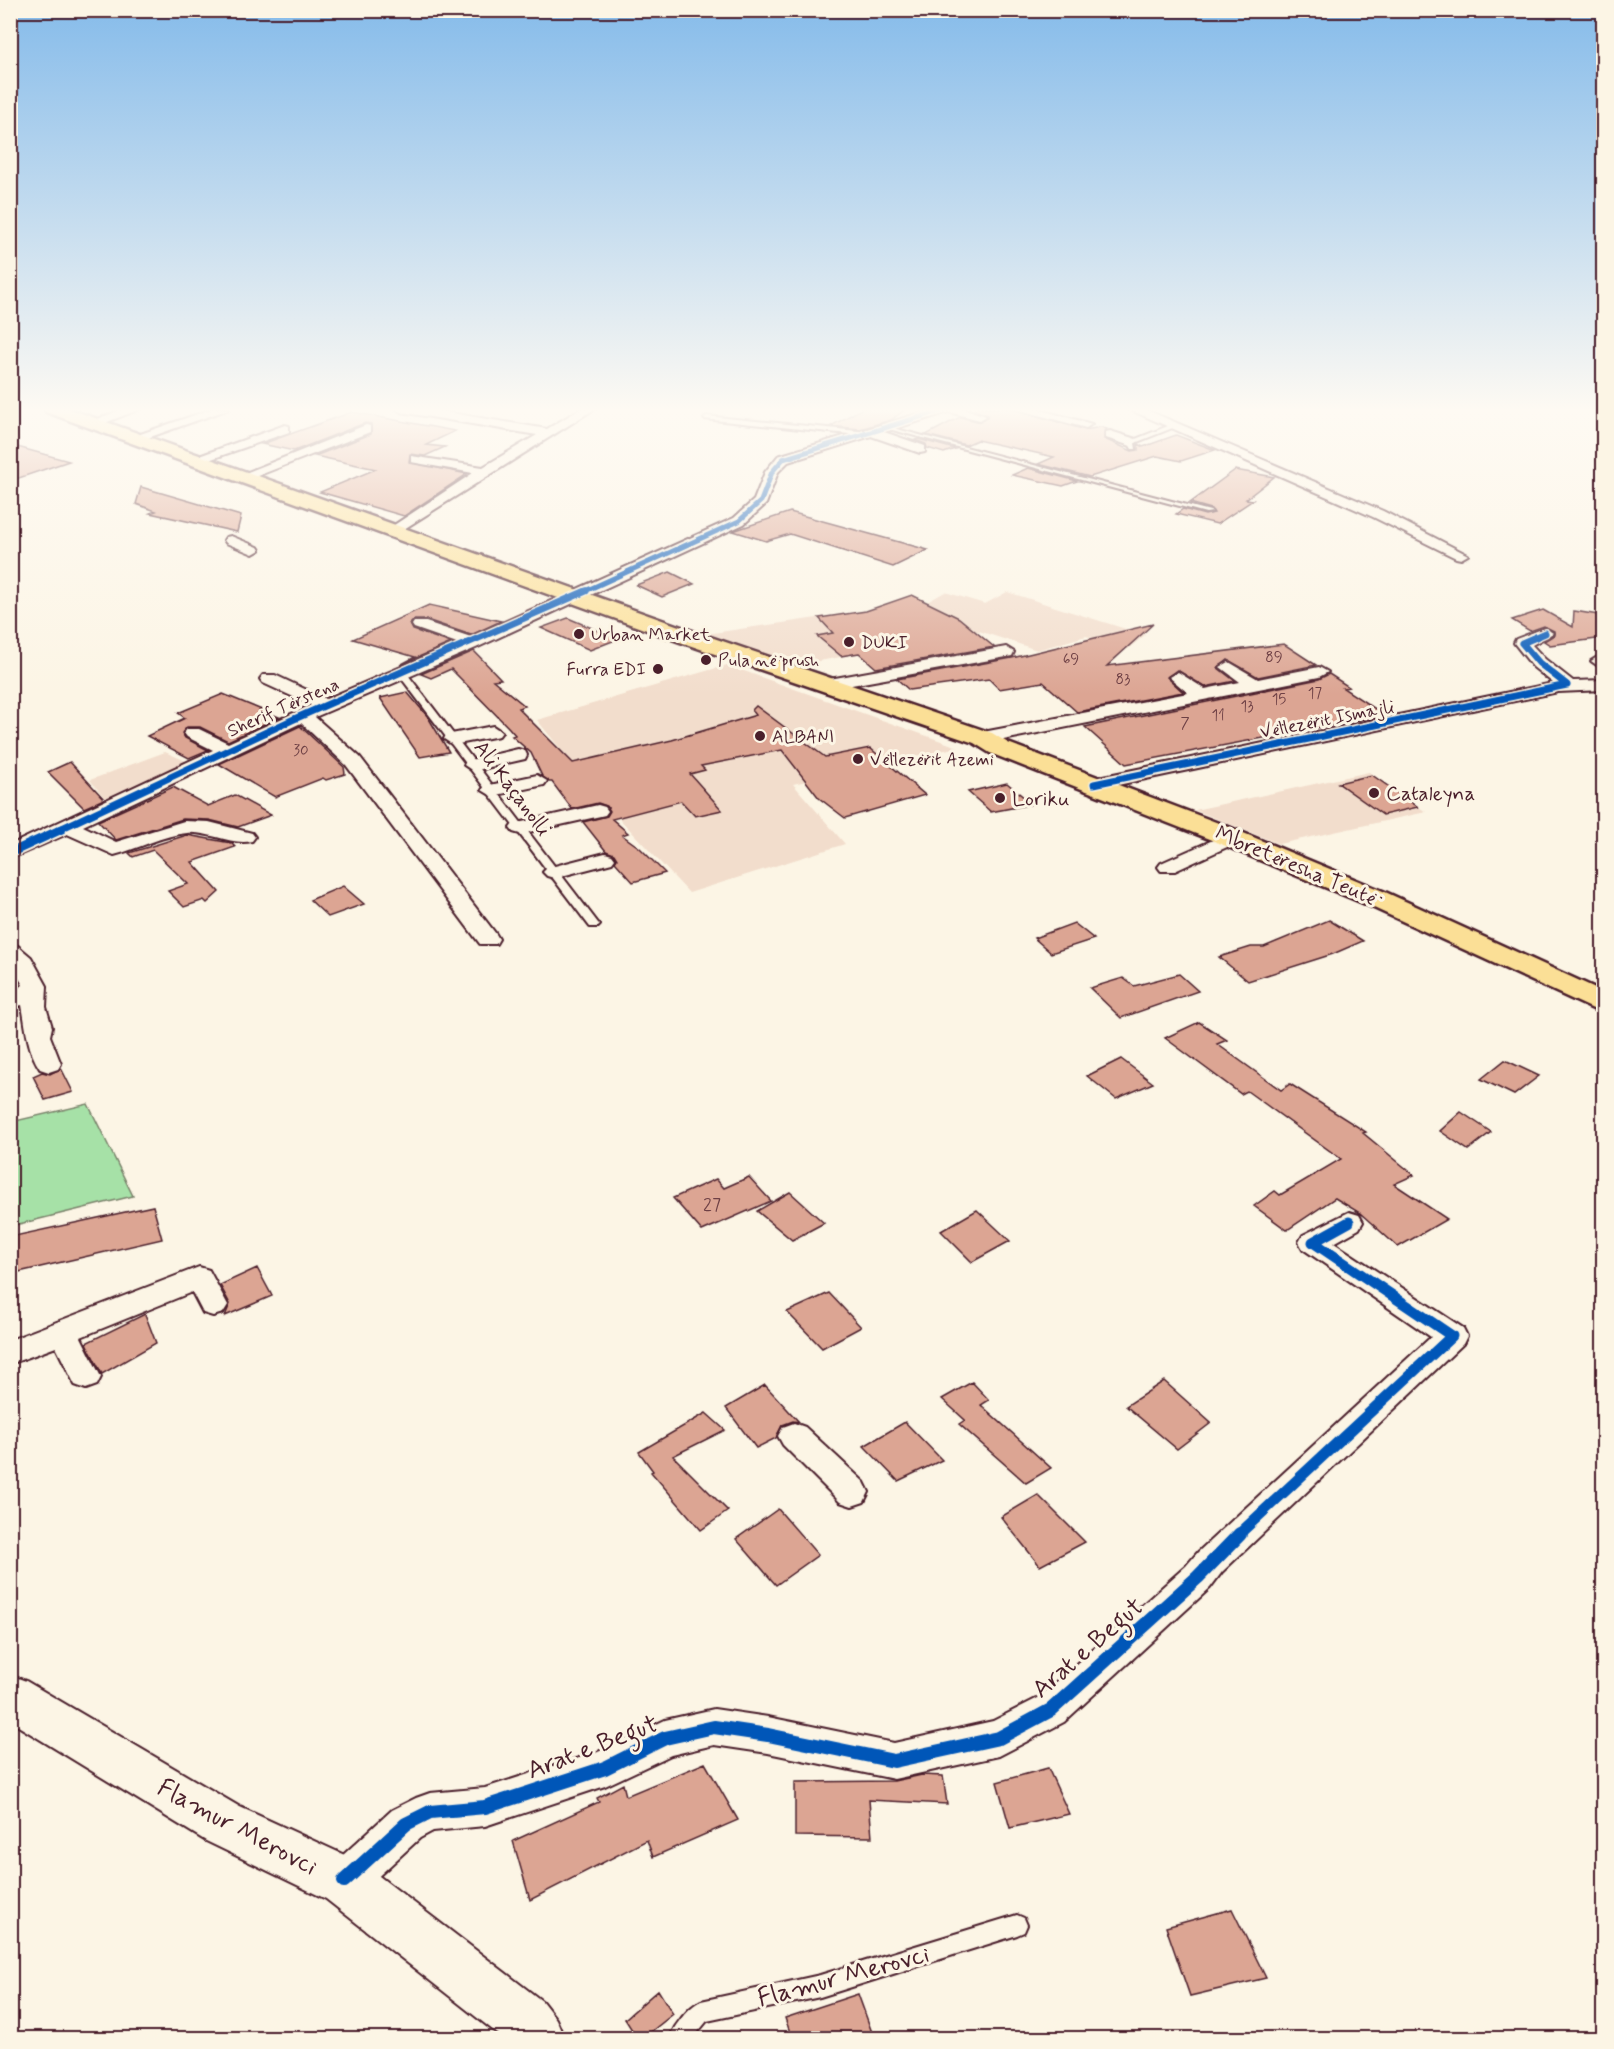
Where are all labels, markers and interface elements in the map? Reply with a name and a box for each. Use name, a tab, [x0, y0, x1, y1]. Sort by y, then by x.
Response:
place label: Urban Market	[591, 623, 711, 647]
marker: Urban Market	[572, 627, 586, 641]
place label: DUKI	[861, 631, 908, 655]
marker: DUKI	[842, 635, 856, 649]
house number: 89	[1265, 648, 1283, 668]
place label: Pula në prush	[718, 649, 819, 673]
house number: 69	[1063, 650, 1079, 670]
marker: Pula në prush	[699, 653, 713, 667]
place label: Furra EDI	[567, 658, 646, 682]
marker: Furra EDI	[651, 662, 665, 676]
house number: 83	[1116, 670, 1130, 690]
street label: Sherif Tërstena	[224, 673, 343, 743]
house number: 17	[1308, 684, 1323, 704]
house number: 15	[1272, 690, 1286, 710]
street label: Vëllezërit Ismajli	[1258, 695, 1396, 745]
house number: 13	[1240, 697, 1254, 717]
house number: 11	[1211, 706, 1225, 726]
house number: 7	[1180, 714, 1190, 734]
place label: ALBANI	[772, 725, 834, 749]
marker: ALBANI	[753, 729, 767, 743]
street label: Ali Kaçanolli	[467, 735, 557, 842]
house number: 30	[293, 741, 309, 761]
place label: Vëllezërit Azemi	[870, 748, 994, 772]
marker: Vëllezërit Azemi	[851, 752, 865, 766]
place label: Cataleyna	[1386, 780, 1475, 808]
place label: Loriku	[1012, 785, 1069, 813]
marker: Cataleyna	[1367, 786, 1381, 800]
marker: Loriku	[993, 791, 1007, 805]
street label: Mbretëresha Teutë	[1211, 819, 1386, 915]
house number: 27	[703, 1193, 721, 1217]
street label: Arat e Begut	[1025, 1591, 1153, 1709]
street label: Arat e Begut	[522, 1707, 664, 1791]
street label: Flamur Merovci	[151, 1771, 323, 1884]
street label: Flamur Merovci	[754, 1938, 933, 2016]

